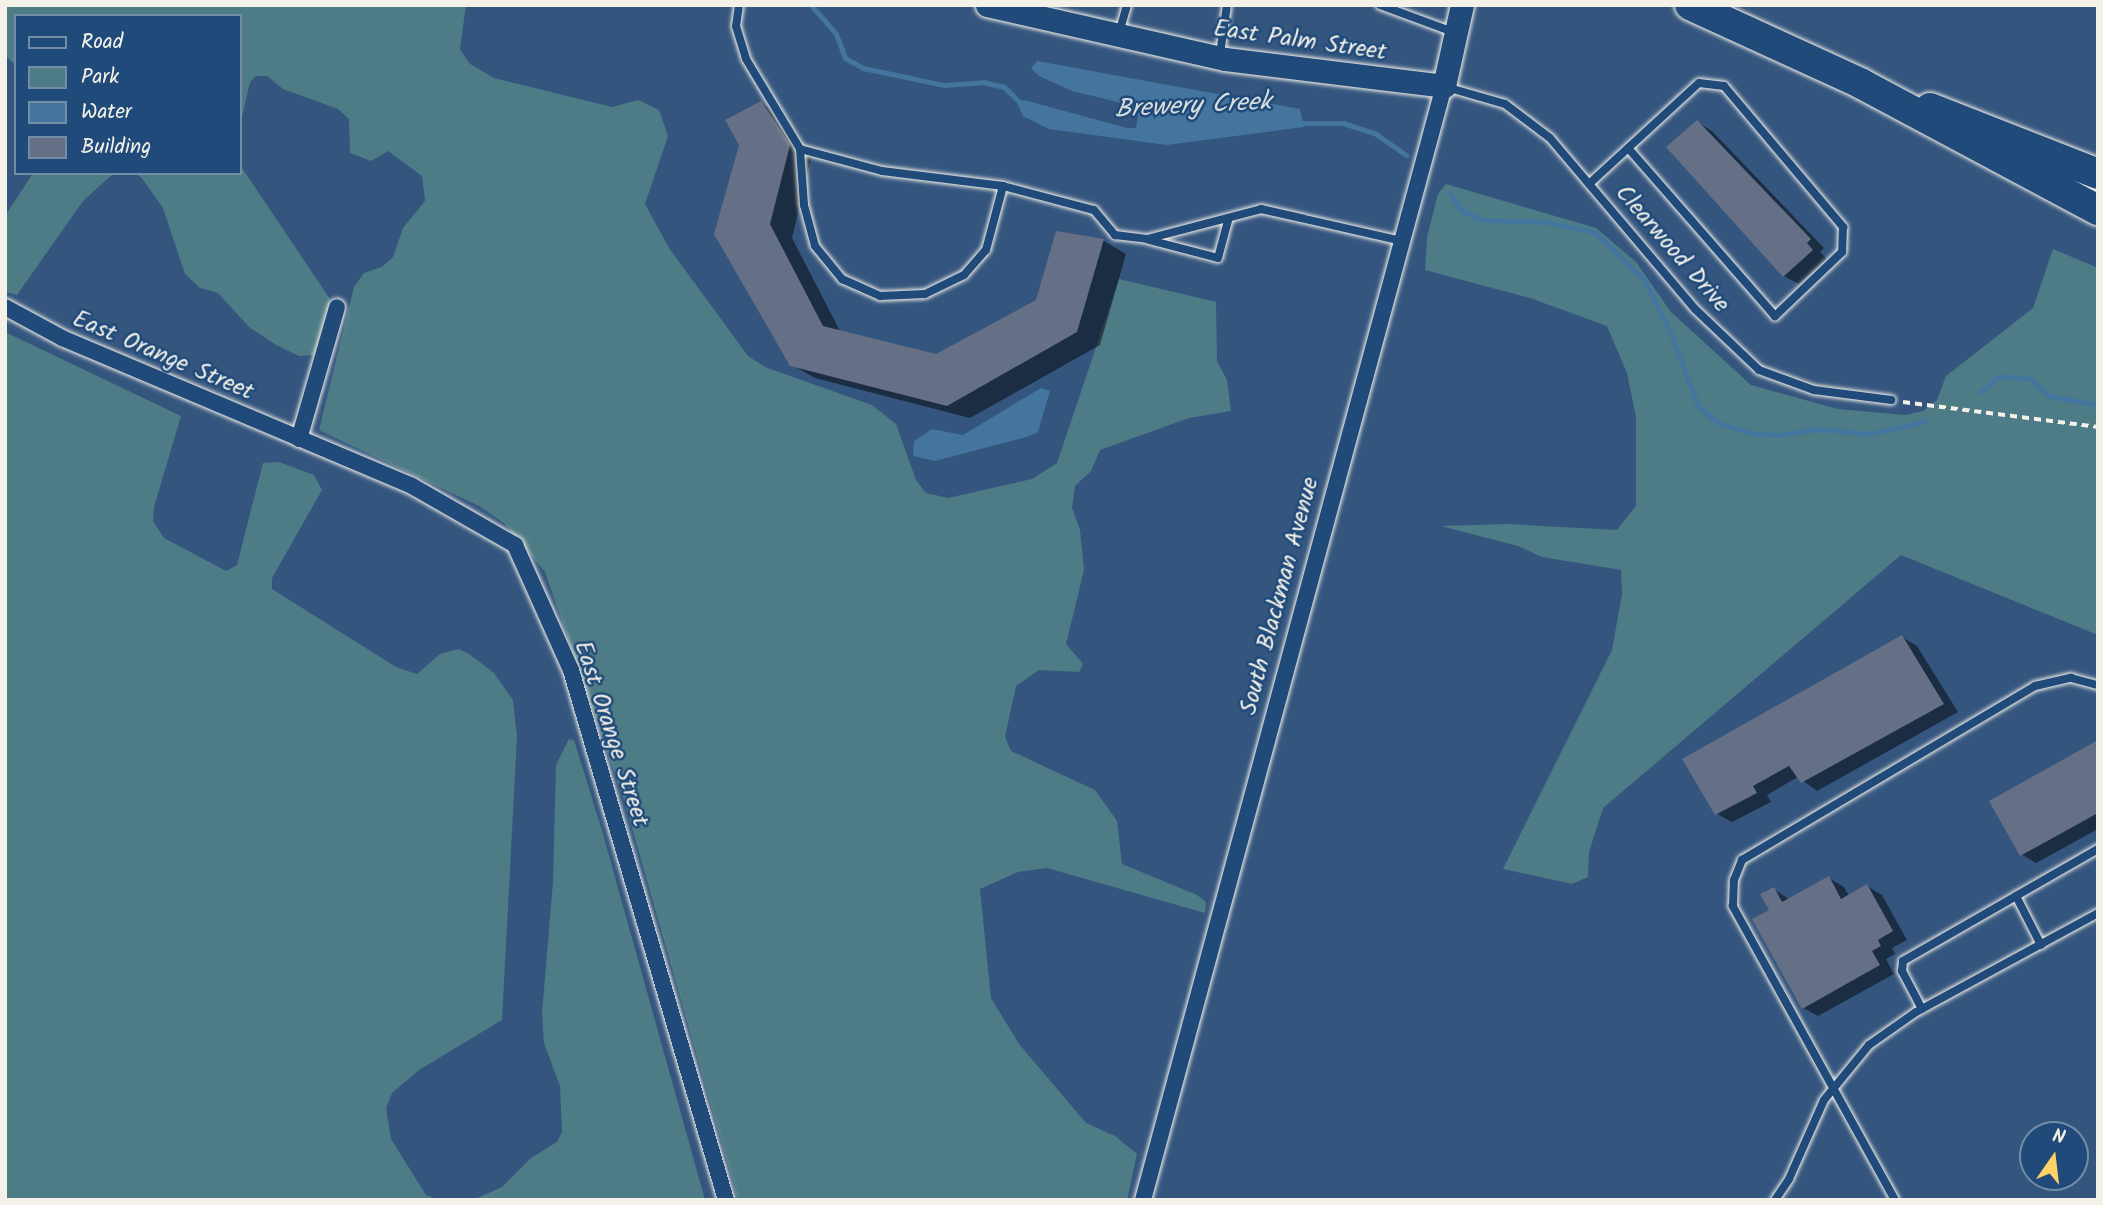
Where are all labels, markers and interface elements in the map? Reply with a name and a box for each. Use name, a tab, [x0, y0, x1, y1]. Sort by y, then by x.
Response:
legend	[14, 14, 242, 175]
street label: East Palm Street	[1212, 15, 1388, 67]
text: Road	[81, 26, 123, 59]
text: Park	[81, 61, 119, 94]
water label: Brewery Creek	[1114, 87, 1272, 127]
text: Water	[81, 96, 132, 129]
text: Building	[81, 131, 151, 164]
street label: Clearwood Drive	[1609, 179, 1735, 319]
street label: East Orange Street	[68, 305, 258, 407]
street label: South Blackman Avenue	[1234, 474, 1326, 718]
street label: East Orange Street	[567, 637, 655, 831]
north arrow	[2019, 1121, 2089, 1191]
text: N	[2049, 1122, 2068, 1154]

